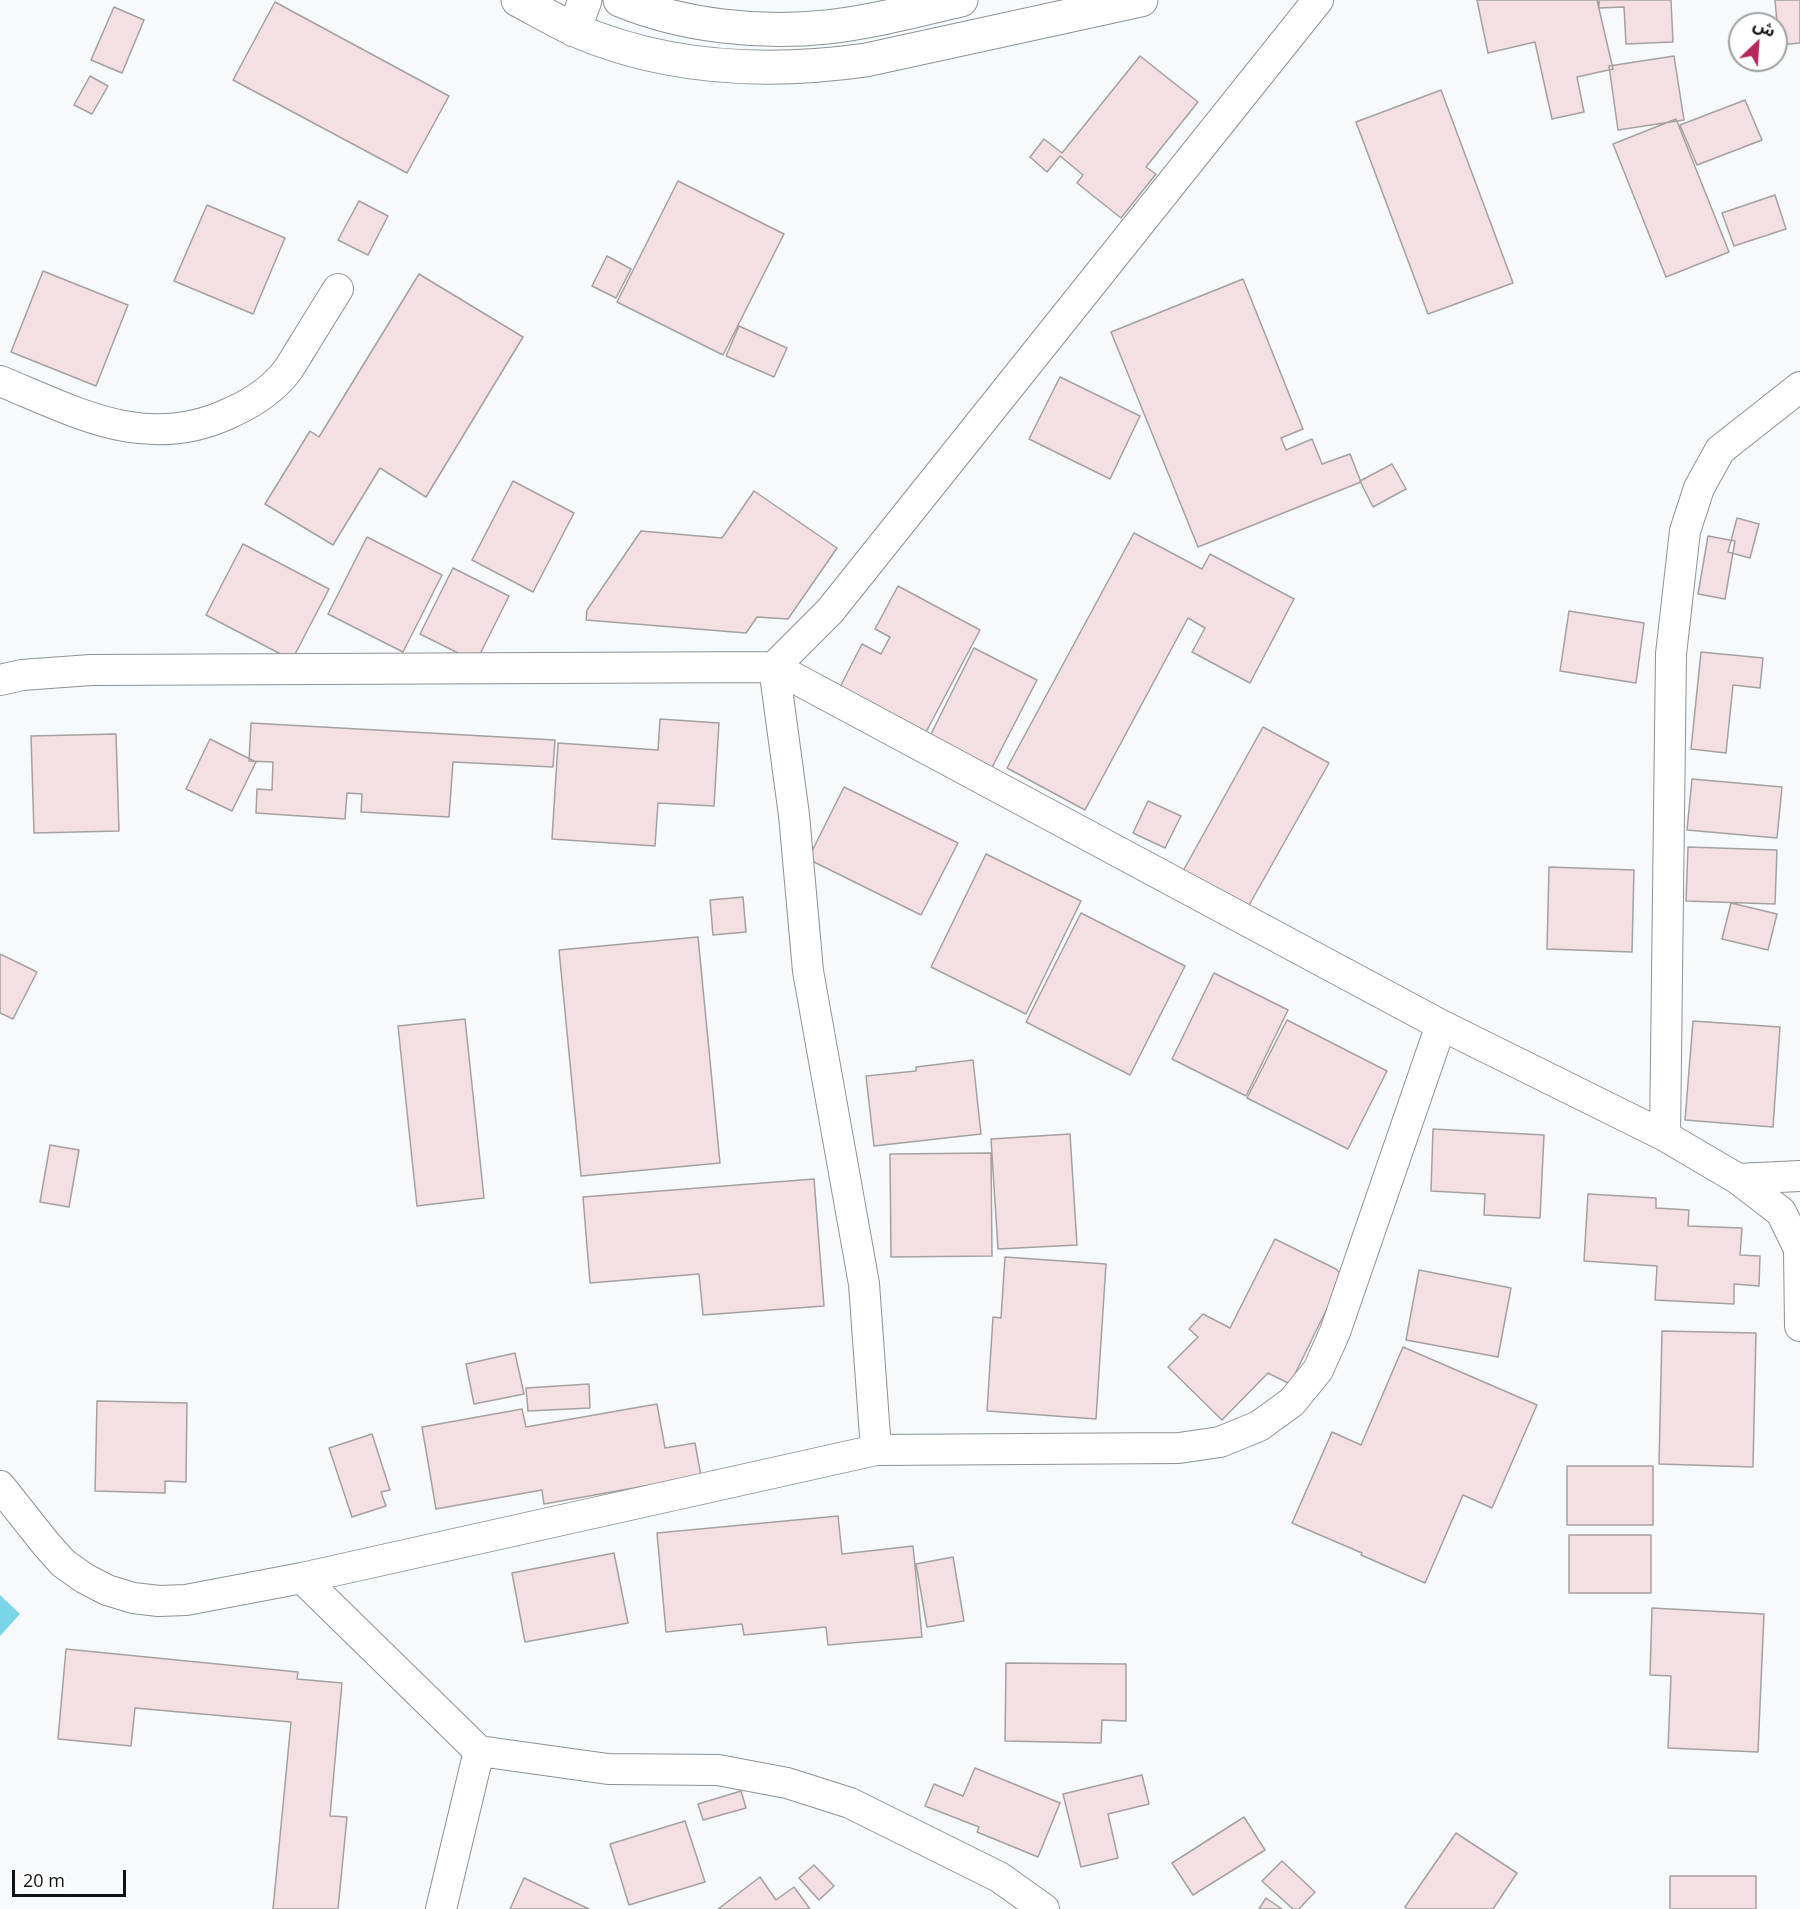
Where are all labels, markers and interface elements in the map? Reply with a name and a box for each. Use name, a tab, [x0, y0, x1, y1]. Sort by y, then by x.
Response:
north arrow	[1728, 12, 1788, 72]
text: ش	[1750, 13, 1779, 42]
scale bar	[15, 1858, 129, 1896]
text: 20 m	[23, 1868, 65, 1892]

